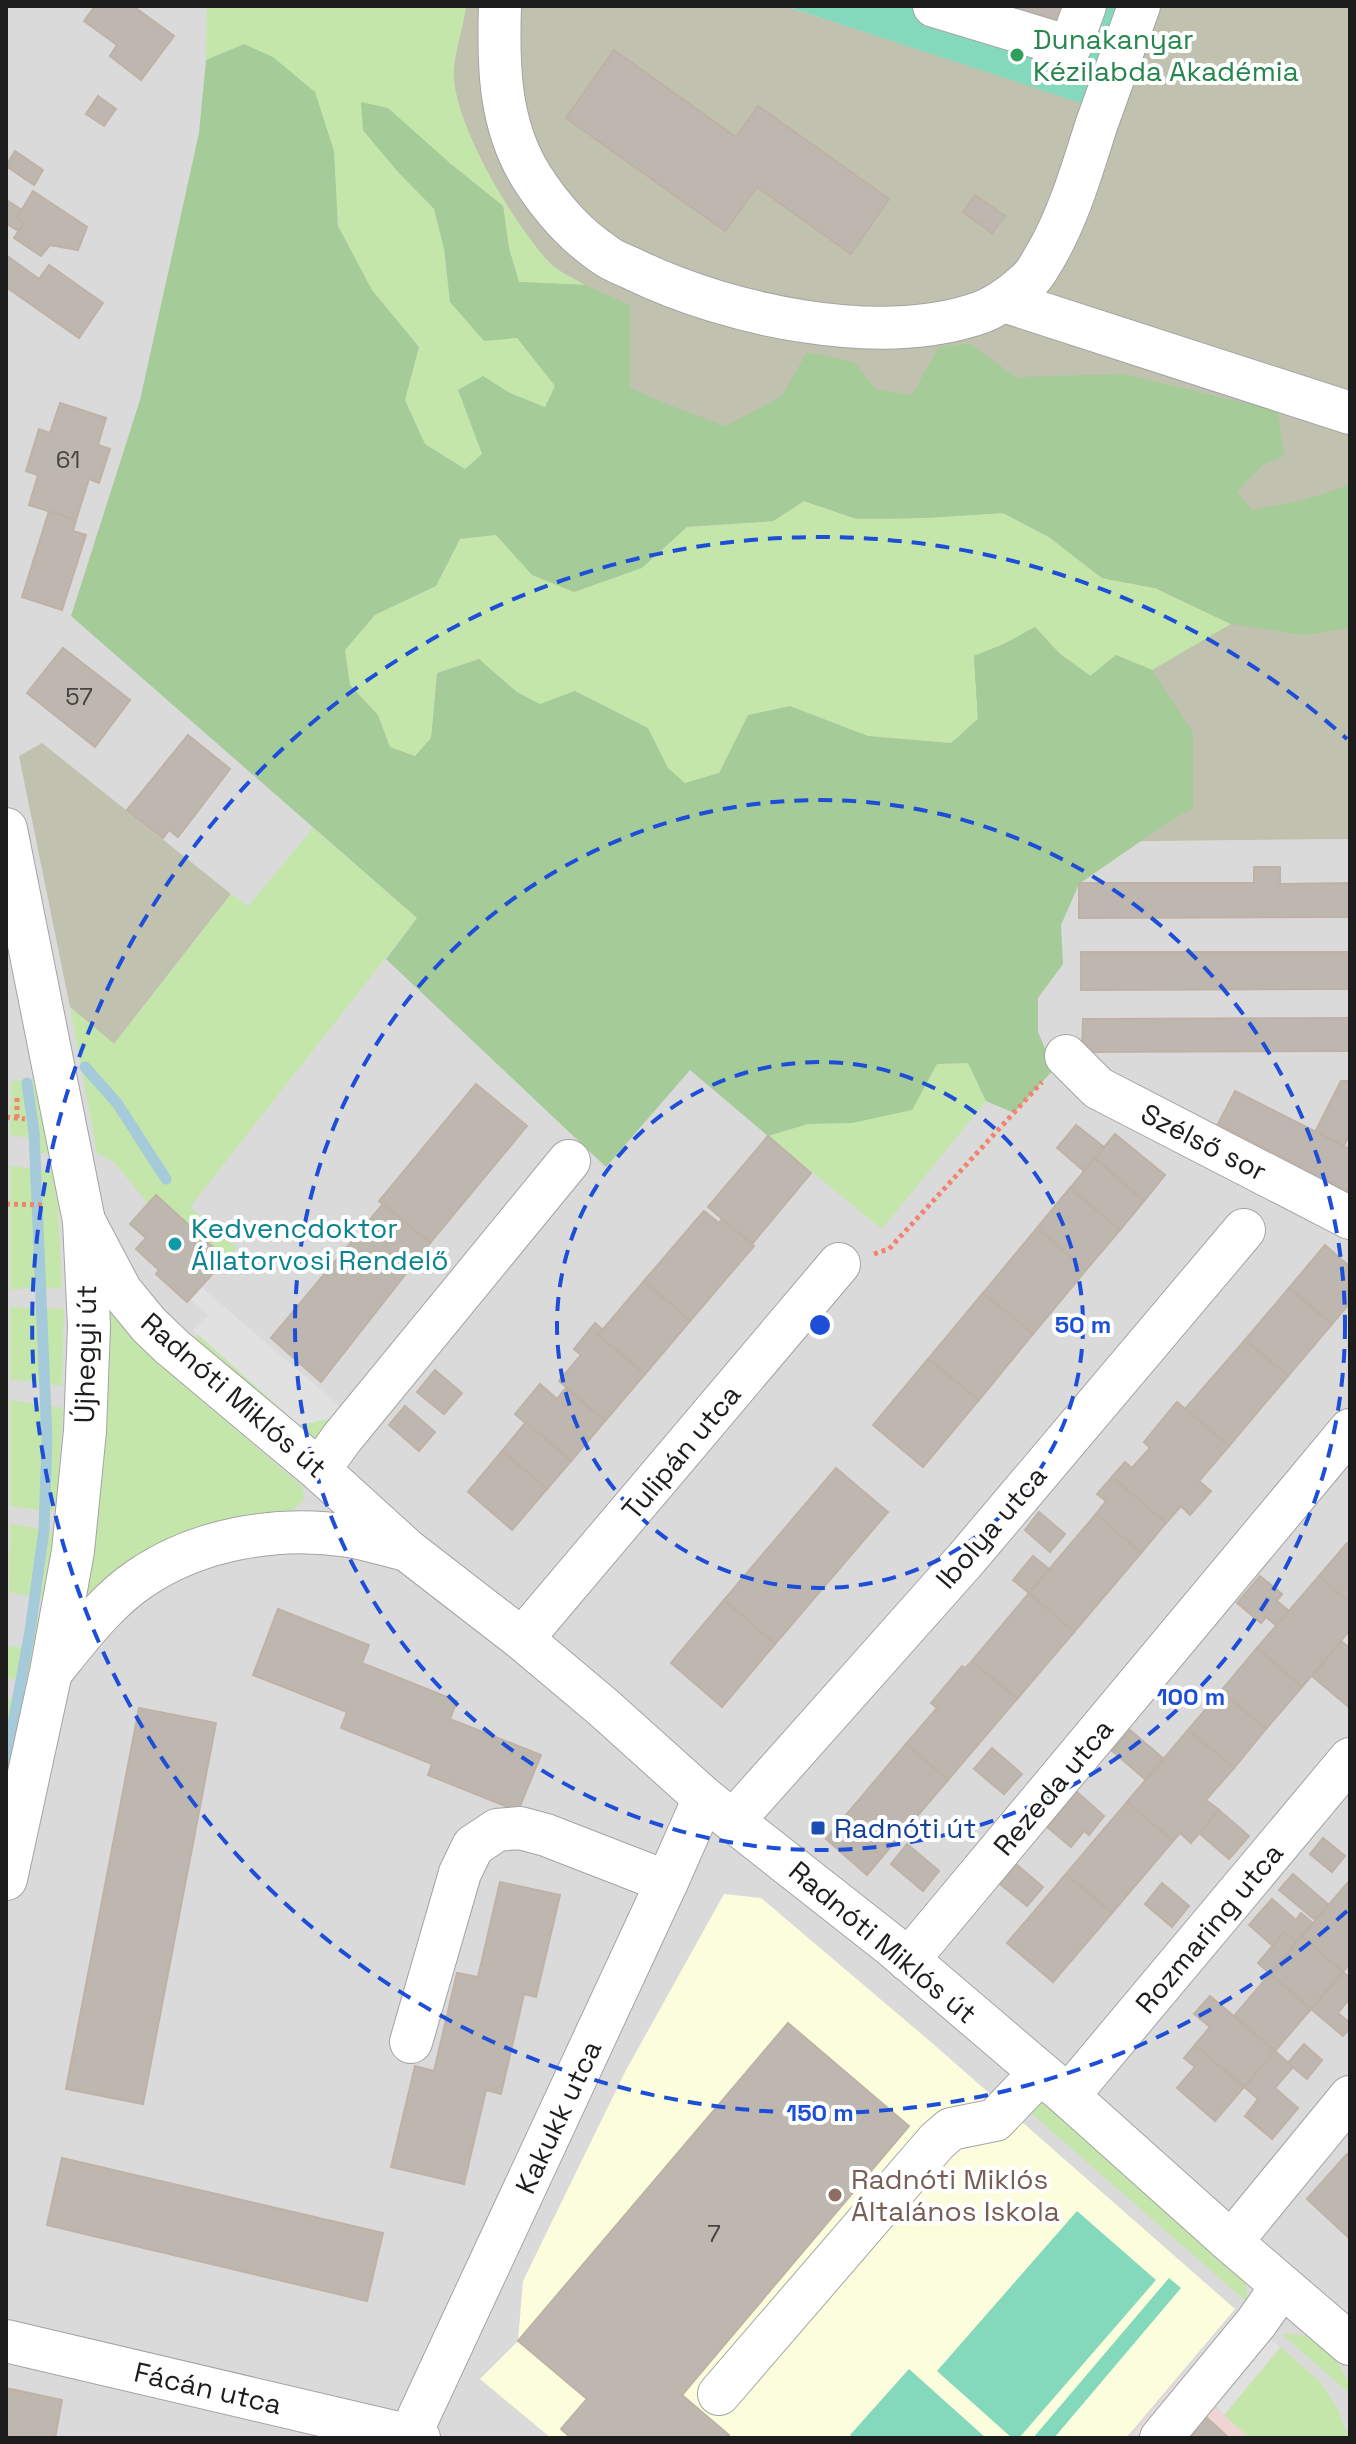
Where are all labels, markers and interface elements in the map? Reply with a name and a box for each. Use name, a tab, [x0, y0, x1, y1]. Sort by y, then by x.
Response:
place label: Dunakanyar Kézilabda Akadémia	[1033, 21, 1299, 89]
marker: Dunakanyar Kézilabda Akadémia	[1008, 46, 1026, 64]
house number: 61	[56, 444, 80, 475]
house number: 57	[65, 681, 93, 712]
street label: Szélső sor	[1135, 1095, 1273, 1189]
place label: Kedvencdoktor Állatorvosi Rendelő	[191, 1210, 449, 1278]
marker: Kedvencdoktor Állatorvosi Rendelő	[166, 1235, 184, 1253]
street label: Újhegyi út	[66, 1284, 104, 1424]
street label: Radnóti Miklós út	[134, 1304, 334, 1486]
text: 50 m	[1055, 1309, 1111, 1340]
centre of rings	[806, 1311, 834, 1339]
street label: Tulipán utca	[614, 1377, 748, 1527]
street label: Ibolya utca	[928, 1458, 1054, 1596]
text: 100 m	[1157, 1681, 1225, 1712]
street label: Rezeda utca	[985, 1711, 1121, 1863]
place label: Radnóti út	[834, 1810, 976, 1846]
marker: Radnóti út	[809, 1819, 827, 1837]
street label: Rozmaring utca	[1127, 1835, 1291, 2021]
street label: Radnóti Miklós út	[782, 1853, 984, 2031]
street label: Kakukk utca	[507, 2035, 609, 2199]
text: 150 m	[786, 2097, 854, 2128]
place label: Radnóti Miklós Általános Iskola	[851, 2161, 1060, 2229]
marker: Radnóti Miklós Általános Iskola	[826, 2186, 844, 2204]
house number: 7	[707, 2218, 721, 2249]
street label: Fácán utca	[131, 2354, 285, 2422]

